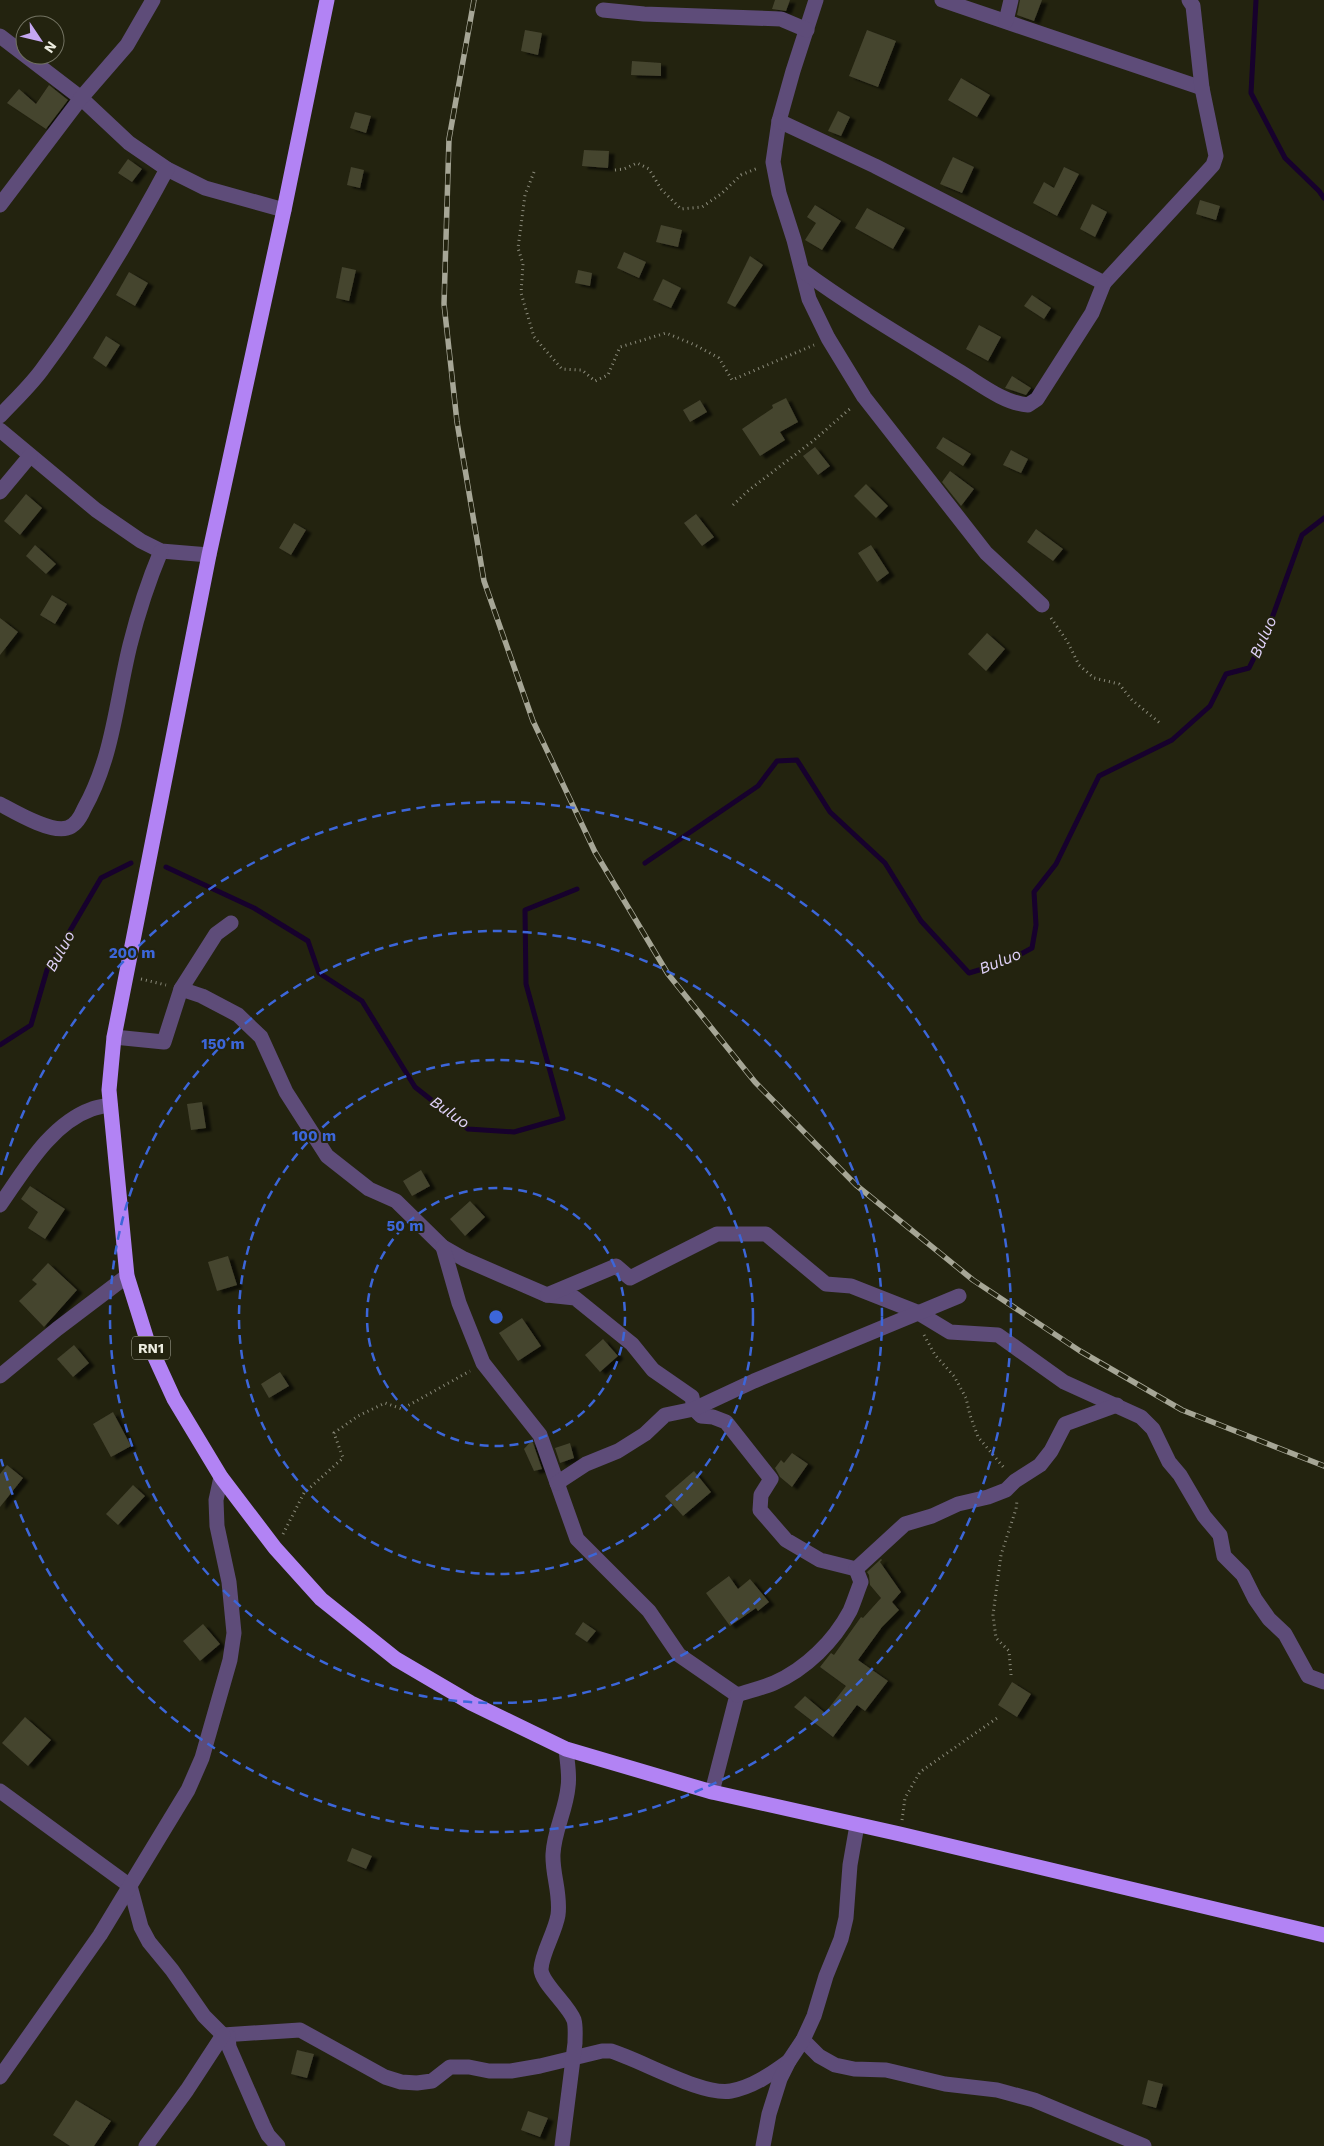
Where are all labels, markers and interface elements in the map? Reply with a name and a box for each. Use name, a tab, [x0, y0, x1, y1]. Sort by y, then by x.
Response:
north arrow	[15, 15, 65, 65]
text: N	[41, 39, 60, 56]
water label: Buluo	[1245, 613, 1281, 661]
water label: Buluo	[41, 927, 79, 975]
text: 200 m	[109, 944, 155, 962]
water label: Buluo	[976, 944, 1024, 978]
text: 150 m	[201, 1035, 245, 1053]
water label: Buluo	[427, 1092, 473, 1132]
text: 100 m	[292, 1127, 336, 1145]
text: 50 m	[387, 1217, 423, 1235]
centre of rings	[487, 1308, 505, 1326]
road number: RN1	[132, 1336, 170, 1360]

